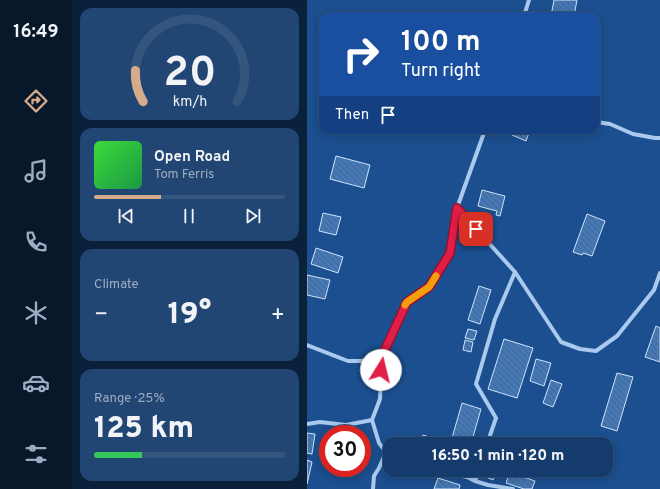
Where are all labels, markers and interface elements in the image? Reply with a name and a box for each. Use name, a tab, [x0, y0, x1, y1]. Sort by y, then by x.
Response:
text: 16:49	[13, 21, 59, 44]
text: 100 m	[401, 25, 481, 61]
icon: right	[335, 28, 387, 80]
text: 20	[163, 48, 216, 101]
text: Turn right	[401, 60, 481, 83]
icon: directions	[22, 87, 50, 115]
text: km/h	[172, 93, 207, 111]
icon: arrive	[377, 104, 399, 126]
text: Then	[335, 106, 369, 125]
text: Open Road	[154, 148, 230, 167]
icon: music	[22, 157, 50, 185]
text: Tom Ferris	[154, 167, 214, 183]
icon: previous	[115, 205, 137, 227]
icon: pause	[178, 205, 200, 227]
icon: next	[242, 205, 264, 227]
pin	[459, 212, 493, 246]
icon: arrive	[465, 218, 487, 240]
icon: phone	[22, 228, 50, 256]
text: Climate	[94, 277, 139, 293]
text: 19°	[168, 297, 211, 334]
icon: climate	[22, 299, 50, 327]
text: −	[94, 302, 108, 329]
text: +	[271, 302, 285, 329]
position arrow	[360, 349, 402, 391]
icon: car	[22, 369, 50, 397]
text: Range · 25%	[94, 391, 165, 407]
text: 125 km	[94, 411, 194, 448]
speed limit sign: 30	[319, 425, 371, 477]
icon: filters	[22, 440, 50, 468]
text: 16:50 · 1 min · 120 m	[432, 447, 564, 466]

